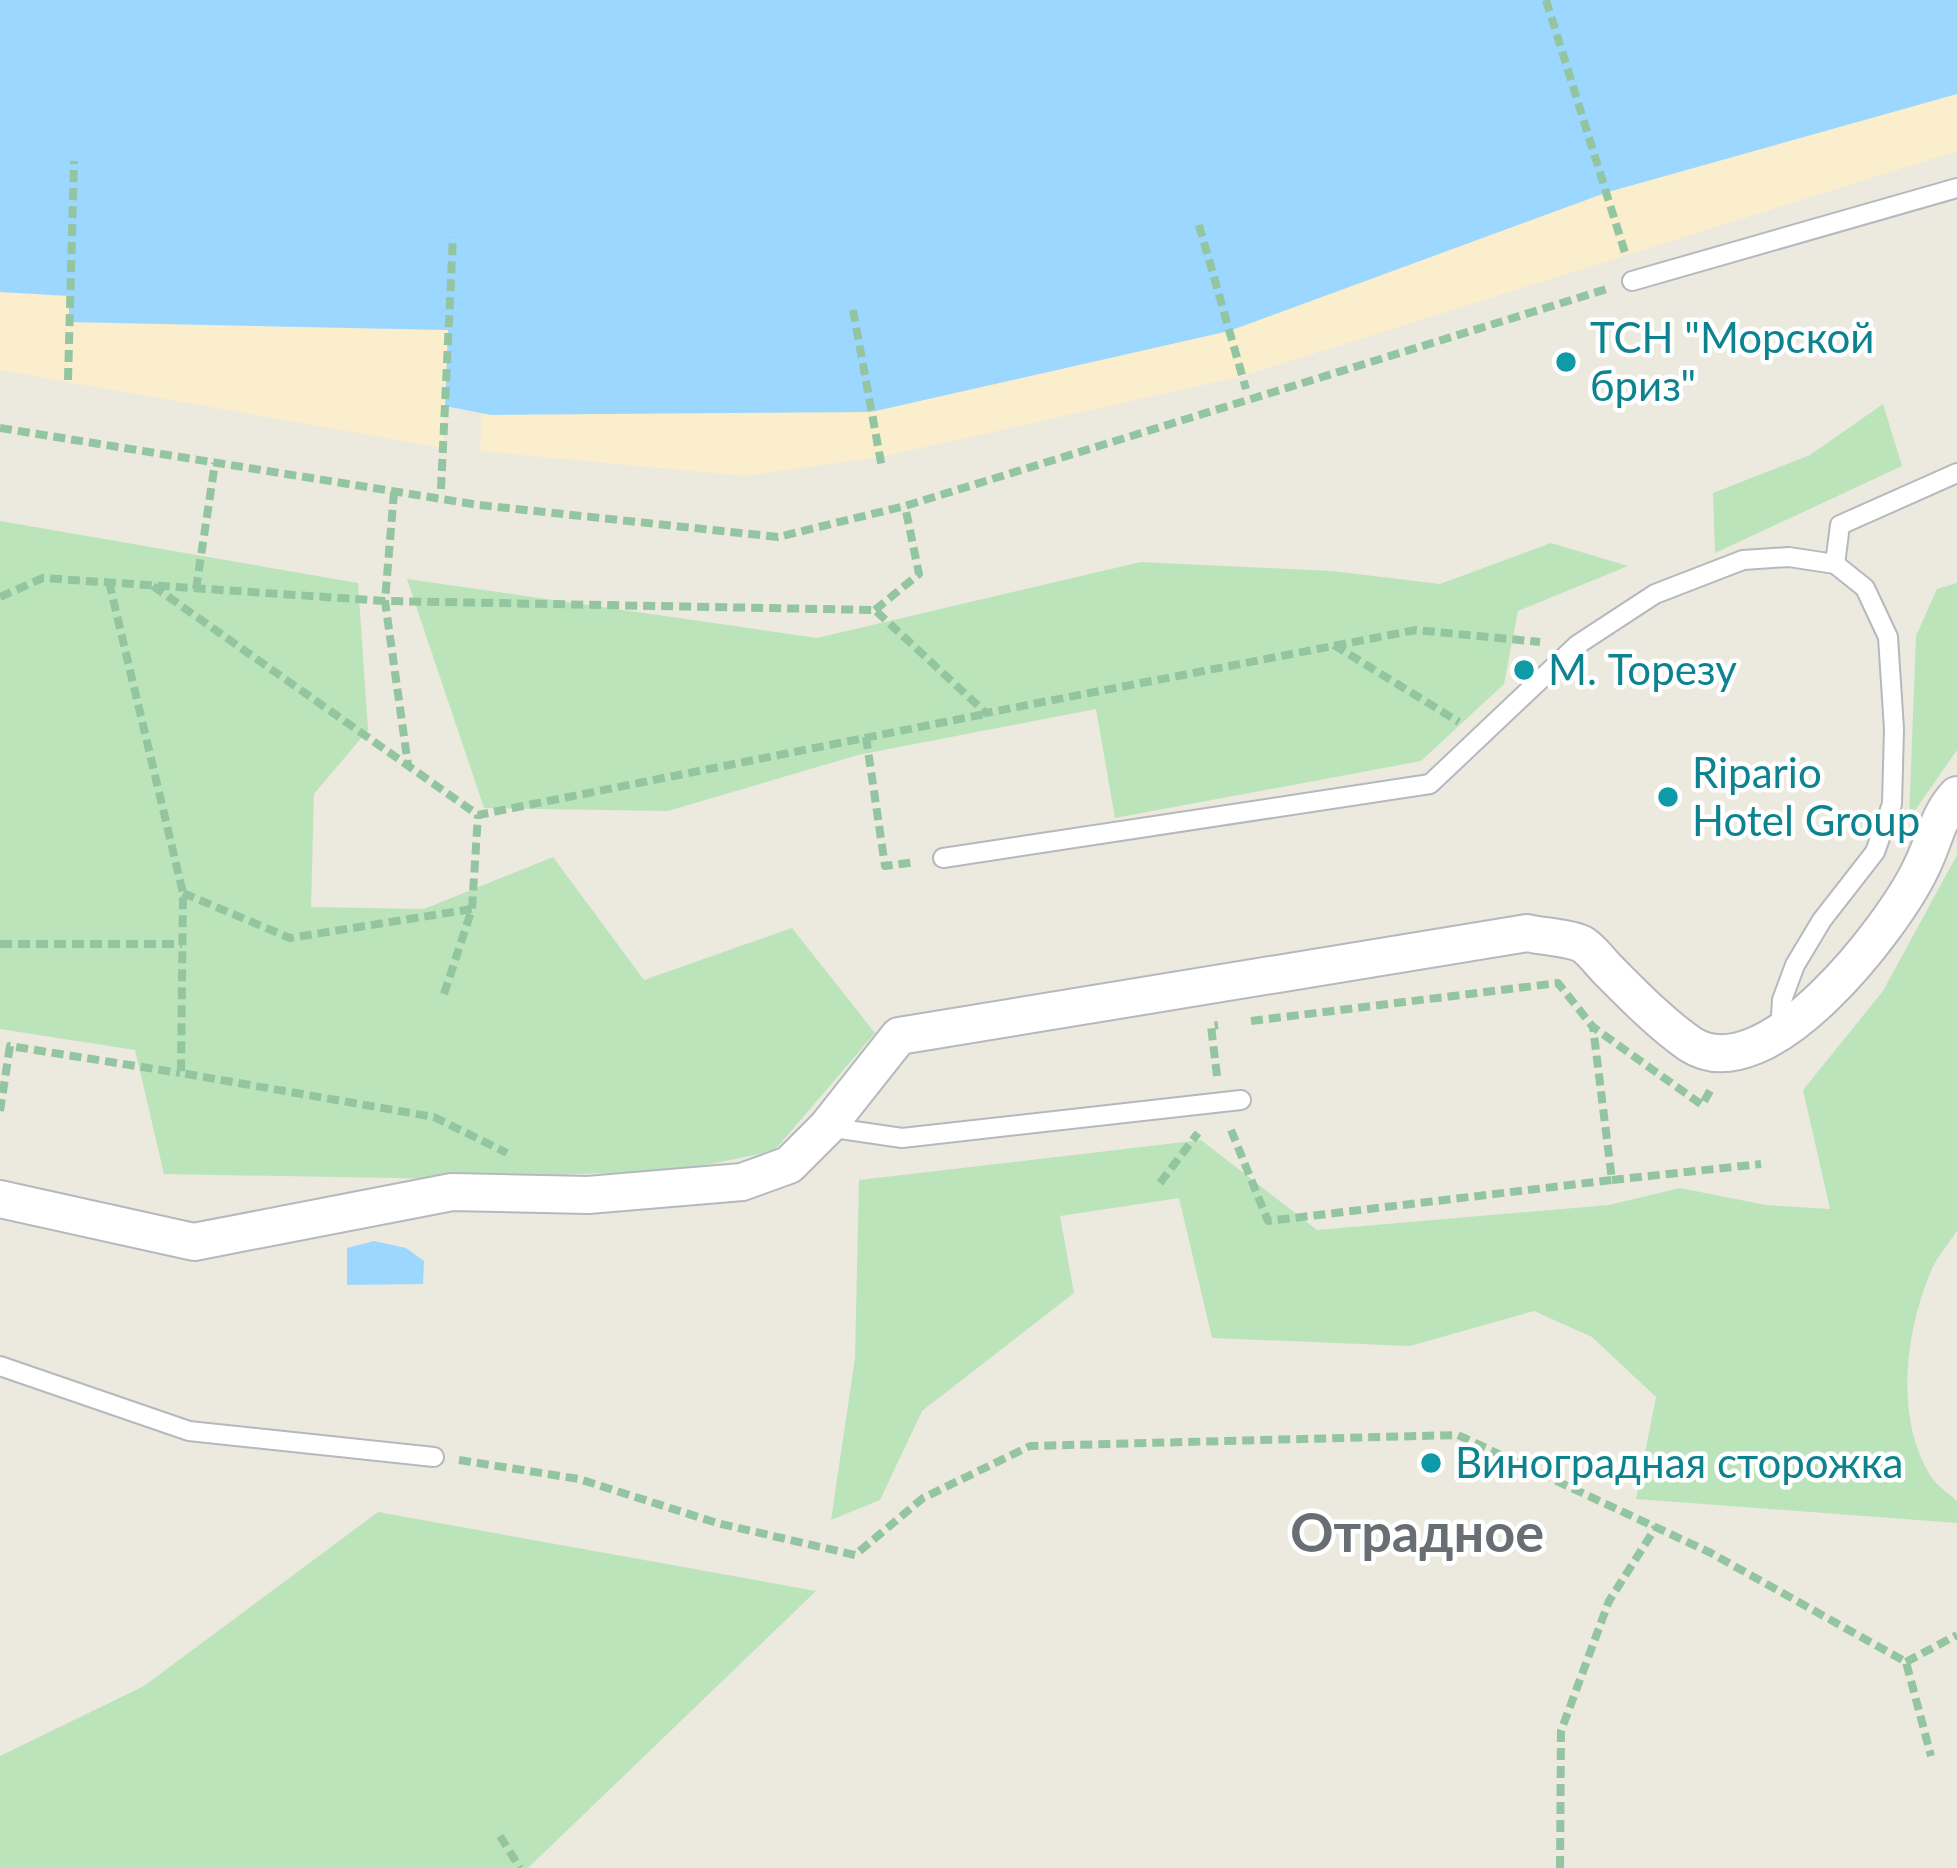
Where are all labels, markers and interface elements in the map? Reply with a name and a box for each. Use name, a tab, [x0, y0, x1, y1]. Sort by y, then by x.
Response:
place label: ТСН "Морской бриз"	[1590, 312, 1875, 410]
marker: ТСН "Морской бриз"	[1553, 349, 1579, 375]
place label: М. Торезу	[1548, 644, 1737, 694]
marker: М. Торезу	[1511, 657, 1537, 683]
place label: Ripario Hotel Group	[1692, 747, 1920, 845]
marker: Ripario Hotel Group	[1655, 784, 1681, 810]
place label: Виноградная сторожка	[1455, 1437, 1903, 1487]
marker: Виноградная сторожка	[1418, 1450, 1444, 1476]
district label: Отрадное	[1290, 1499, 1544, 1564]

